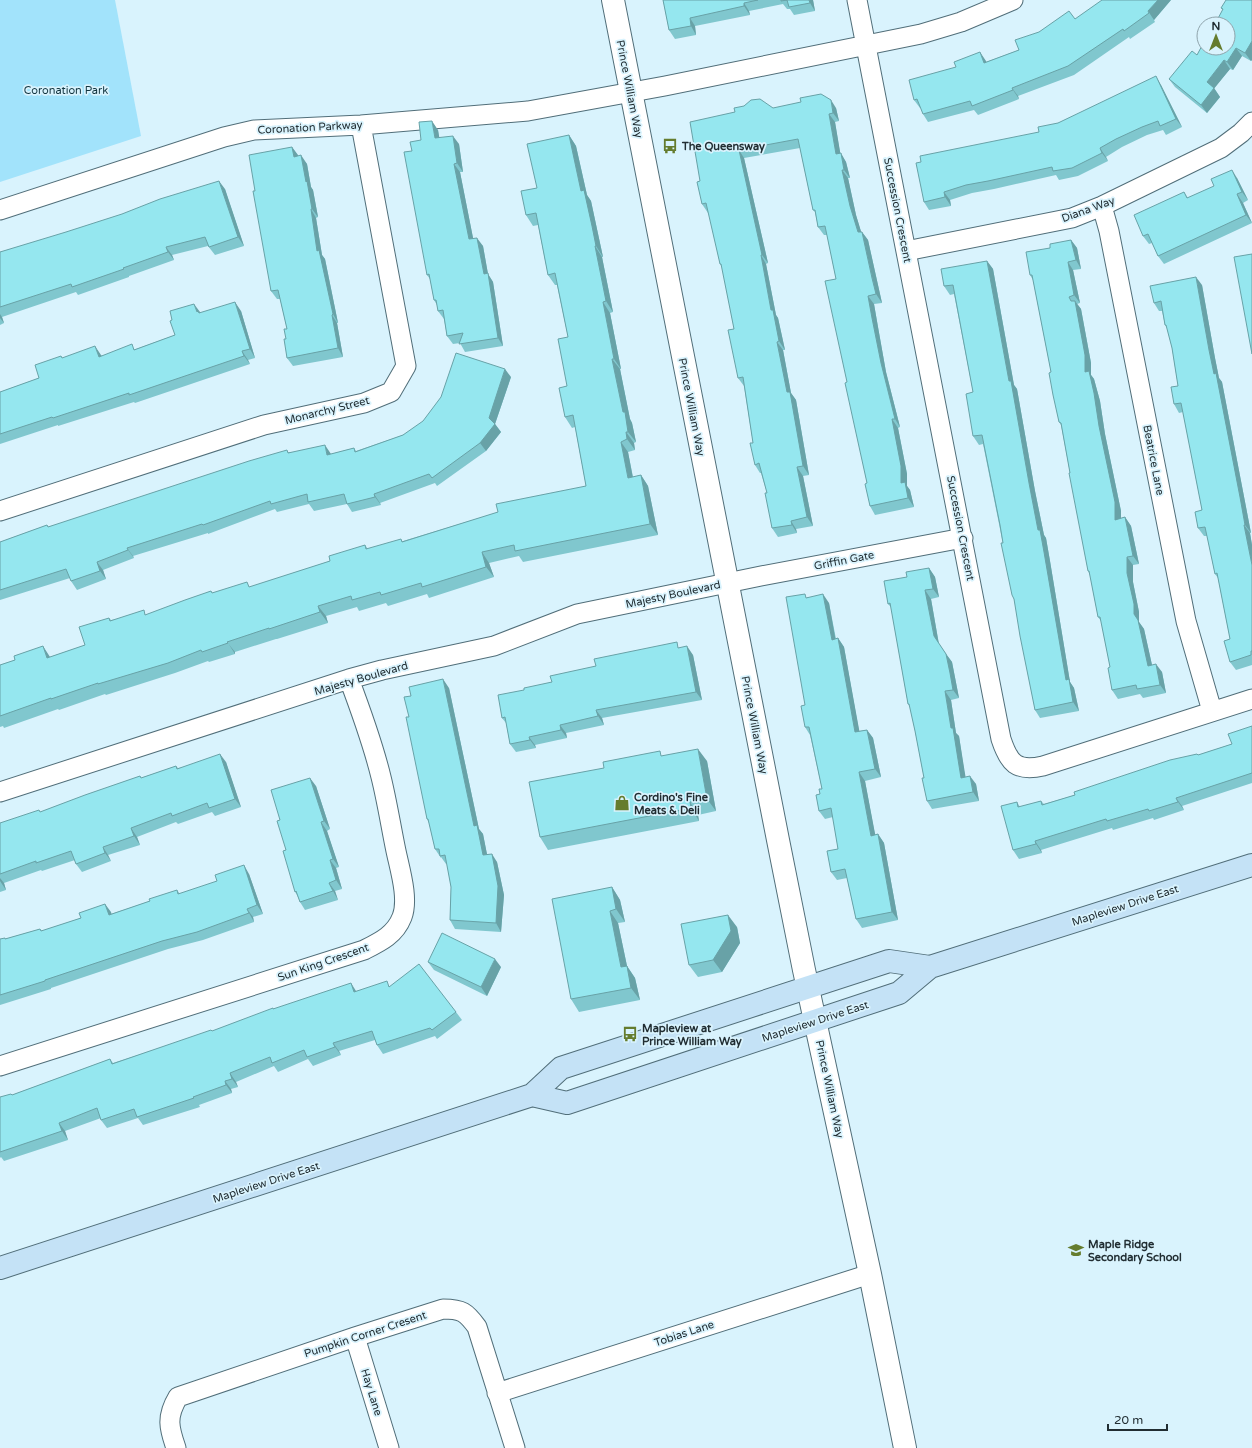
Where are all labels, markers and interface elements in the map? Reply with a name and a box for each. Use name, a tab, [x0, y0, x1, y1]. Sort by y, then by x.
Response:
north arrow	[1196, 16, 1236, 56]
text: N	[1212, 20, 1220, 33]
street label: Prince William Way	[614, 39, 645, 139]
park label: Coronation Park	[24, 84, 108, 97]
street label: Coronation Parkway	[257, 118, 363, 137]
bus stop icon: The Queensway	[661, 137, 679, 155]
place label: The Queensway	[681, 140, 765, 154]
street label: Succession Crescent	[881, 156, 914, 264]
street label: Diana Way	[1060, 194, 1117, 225]
street label: Prince William Way	[676, 357, 707, 457]
street label: Monarchy Street	[283, 394, 371, 427]
street label: Beatrice Lane	[1140, 424, 1167, 496]
street label: Succession Crescent	[944, 474, 977, 582]
street label: Griffin Gate	[813, 548, 875, 573]
street label: Majesty Boulevard	[624, 578, 722, 611]
street label: Majesty Boulevard	[313, 659, 409, 698]
street label: Prince William Way	[739, 675, 770, 775]
place label: Cordino's Fine Meats & Deli	[634, 791, 709, 817]
shop icon: Cordino's Fine Meats & Deli	[613, 794, 631, 812]
street label: Mapleview Drive East	[1070, 882, 1180, 929]
street label: Sun King Crescent	[276, 941, 370, 984]
street label: Mapleview Drive East	[760, 998, 870, 1045]
place label: Mapleview at Prince William Way	[642, 1022, 742, 1049]
bus stop icon: Mapleview at Prince William Way	[621, 1025, 639, 1043]
street label: Prince William Way	[813, 1039, 846, 1139]
street label: Mapleview Drive East	[211, 1159, 321, 1206]
place label: Maple Ridge Secondary School	[1088, 1238, 1182, 1265]
school or university icon: Maple Ridge Secondary School	[1067, 1241, 1085, 1259]
street label: Pumpkin Corner Cresent	[302, 1309, 428, 1360]
street label: Tobias Lane	[653, 1318, 716, 1349]
street label: Hay Lane	[358, 1367, 385, 1417]
scale bar	[1108, 1406, 1167, 1432]
text: 20 m	[1114, 1413, 1143, 1427]

